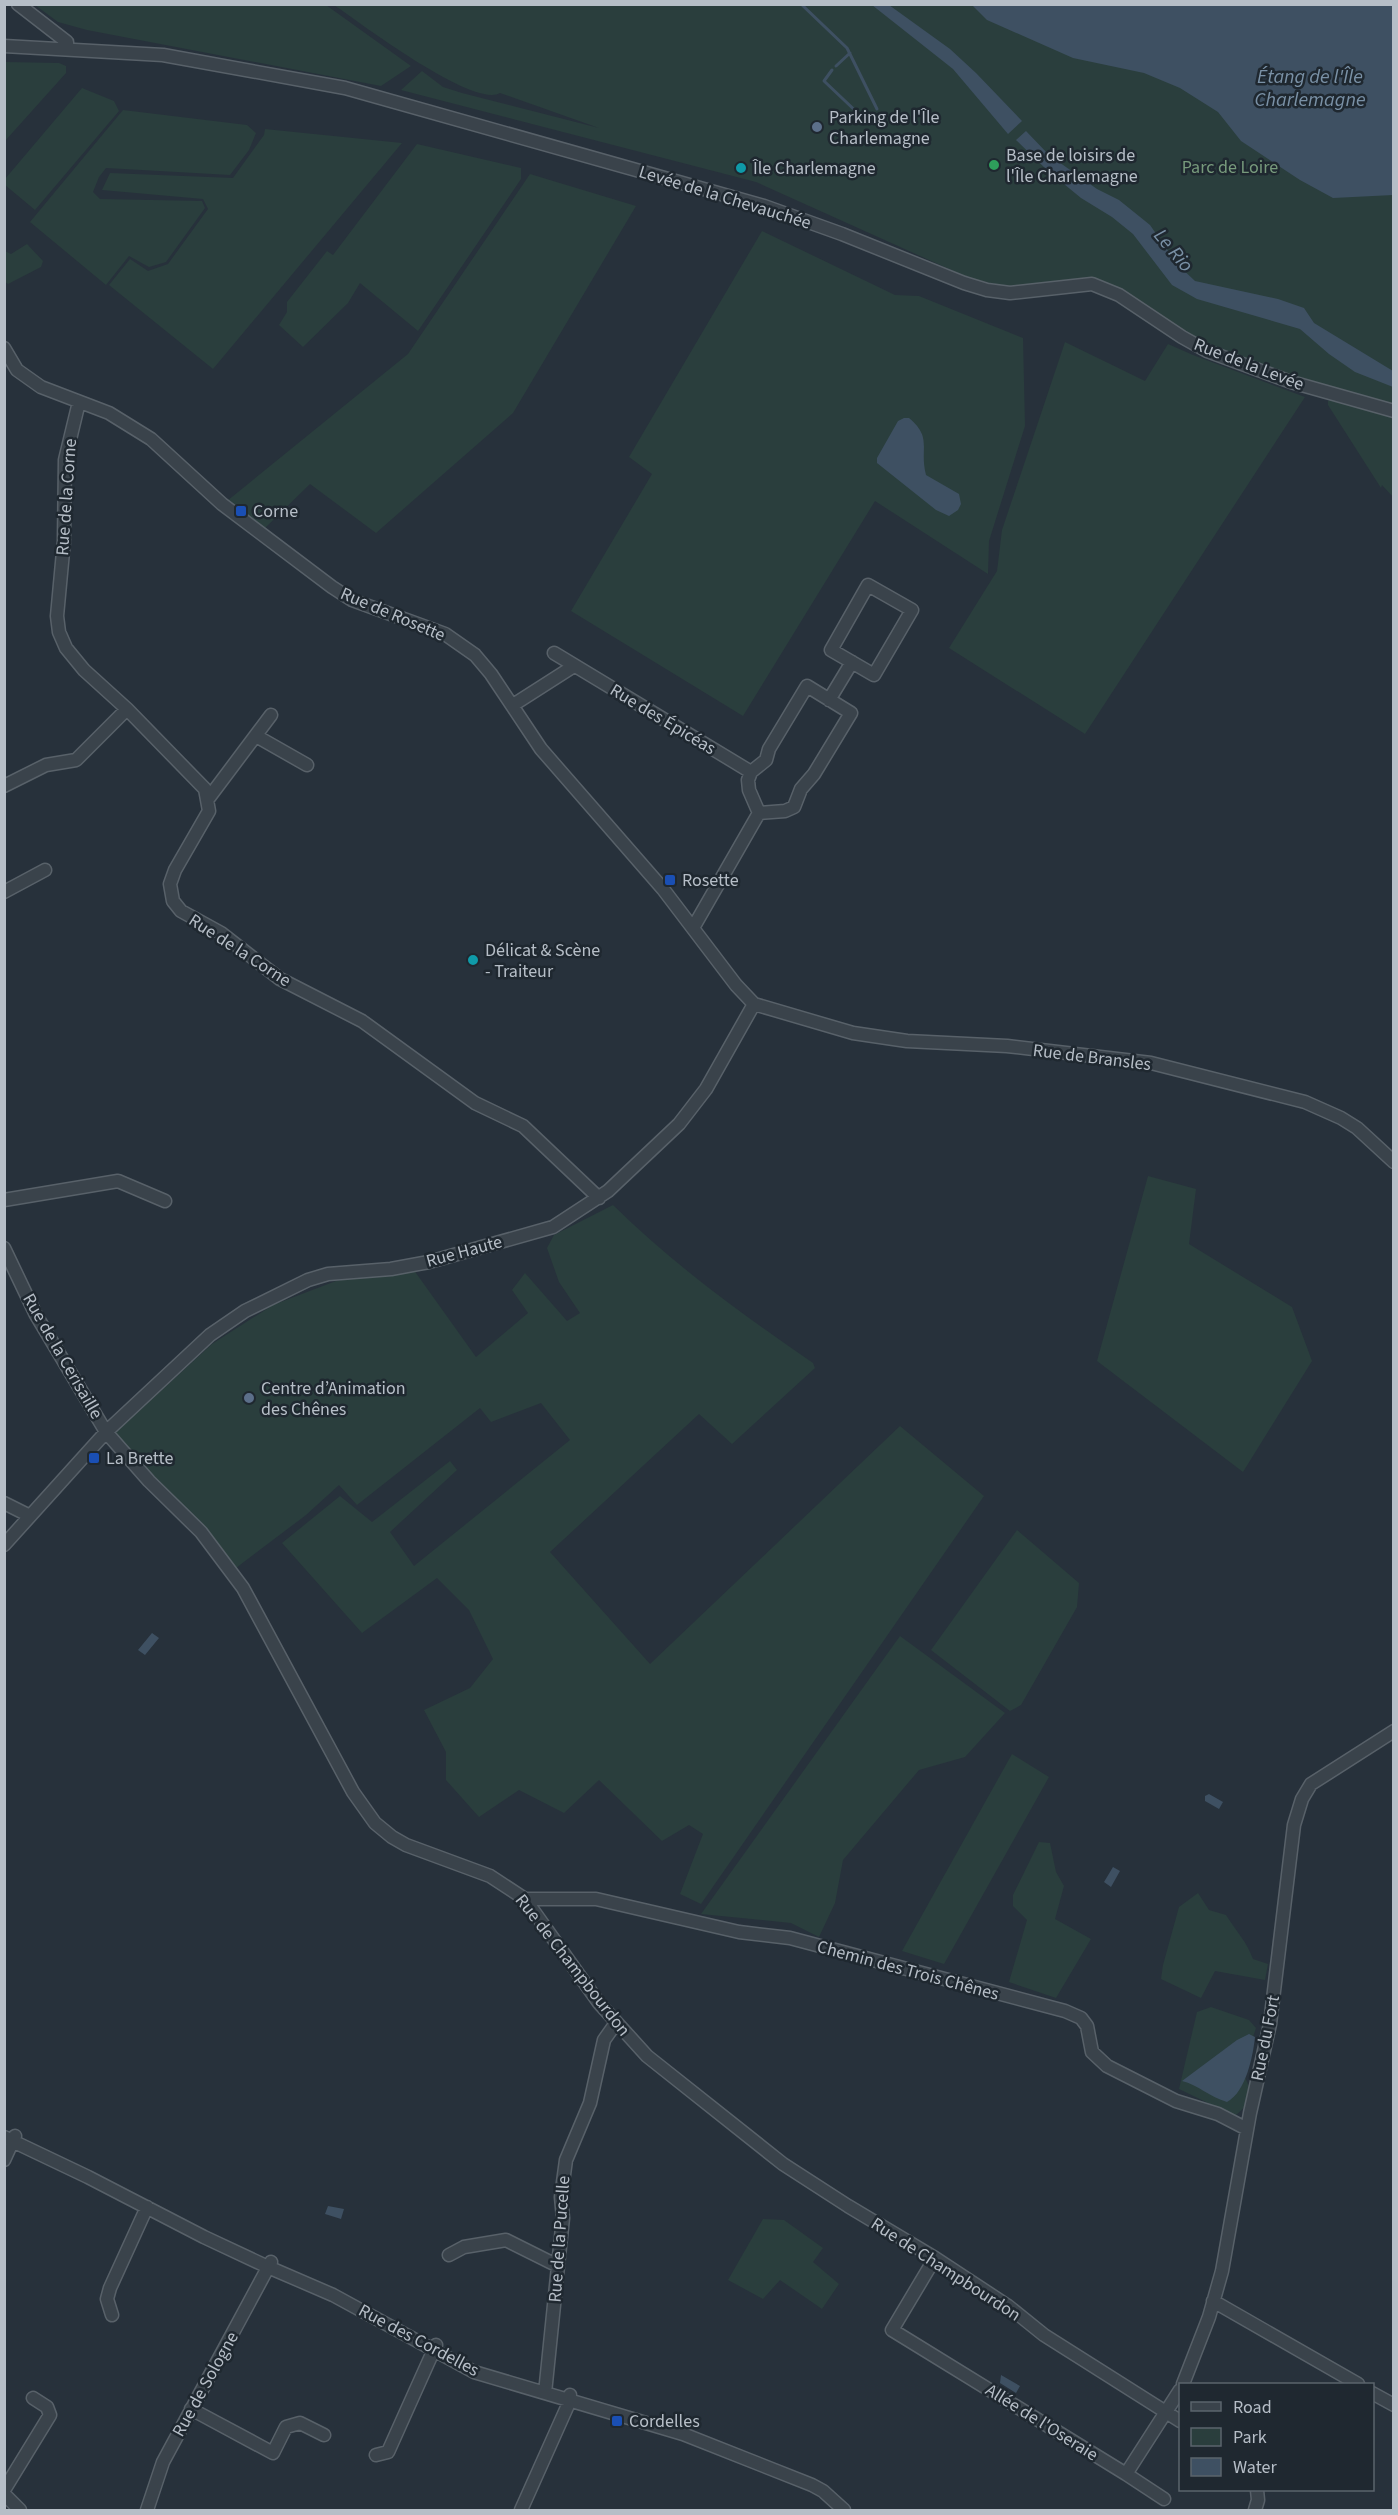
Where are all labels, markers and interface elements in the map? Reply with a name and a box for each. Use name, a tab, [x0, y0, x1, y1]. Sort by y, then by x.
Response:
water label: Étang de l'Île Charlemagne	[1255, 63, 1365, 114]
place label: Parking de l'Île Charlemagne	[829, 105, 940, 151]
marker: Parking de l'Île Charlemagne	[810, 120, 824, 134]
place label: Base de loisirs de l'Île Charlemagne	[1006, 143, 1138, 189]
park label: Parc de Loire	[1182, 155, 1278, 180]
place label: Île Charlemagne	[752, 156, 876, 181]
marker: Base de loisirs de l'Île Charlemagne	[987, 158, 1001, 172]
street label: Levée de la Chevauchée	[636, 159, 814, 236]
marker: Île Charlemagne	[734, 161, 748, 175]
water label: Le Rio	[1147, 223, 1200, 278]
street label: Rue de la Levée	[1190, 332, 1308, 397]
street label: Rue de la Corne	[50, 438, 83, 556]
place label: Corne	[253, 499, 298, 524]
marker: Corne	[234, 504, 248, 518]
street label: Rue de Rosette	[337, 581, 449, 648]
street label: Rue des Épicéas	[605, 678, 720, 761]
place label: Rosette	[682, 868, 739, 893]
marker: Rosette	[663, 873, 677, 887]
street label: Rue de la Corne	[184, 908, 296, 993]
place label: Délicat & Scène - Traiteur	[485, 938, 600, 984]
marker: Délicat & Scène - Traiteur	[466, 953, 480, 967]
street label: Rue de Bransles	[1031, 1038, 1153, 1077]
street label: Rue Haute	[423, 1229, 505, 1274]
street label: Rue de la Cerisaille	[16, 1289, 109, 1424]
place label: Centre d’Animation des Chênes	[261, 1376, 406, 1422]
marker: Centre d’Animation des Chênes	[242, 1391, 256, 1405]
place label: La Brette	[106, 1446, 173, 1471]
marker: La Brette	[87, 1451, 101, 1465]
street label: Rue de Champbourdon	[509, 1889, 636, 2042]
street label: Chemin des Trois Chênes	[814, 1934, 1002, 2007]
street label: Rue du Fort	[1245, 1993, 1286, 2083]
street label: Rue de la Pucelle	[543, 2175, 576, 2303]
street label: Rue de Champbourdon	[866, 2211, 1026, 2327]
street label: Rue des Cordelles	[354, 2298, 483, 2383]
street label: Rue de Sologne	[166, 2327, 245, 2441]
street label: Allée de l'Oseraie	[981, 2378, 1103, 2467]
legend	[1179, 2383, 1374, 2491]
text: Road	[1233, 2395, 1272, 2420]
place label: Cordelles	[629, 2409, 700, 2434]
marker: Cordelles	[610, 2414, 624, 2428]
text: Park	[1233, 2425, 1267, 2450]
text: Water	[1233, 2455, 1277, 2480]

